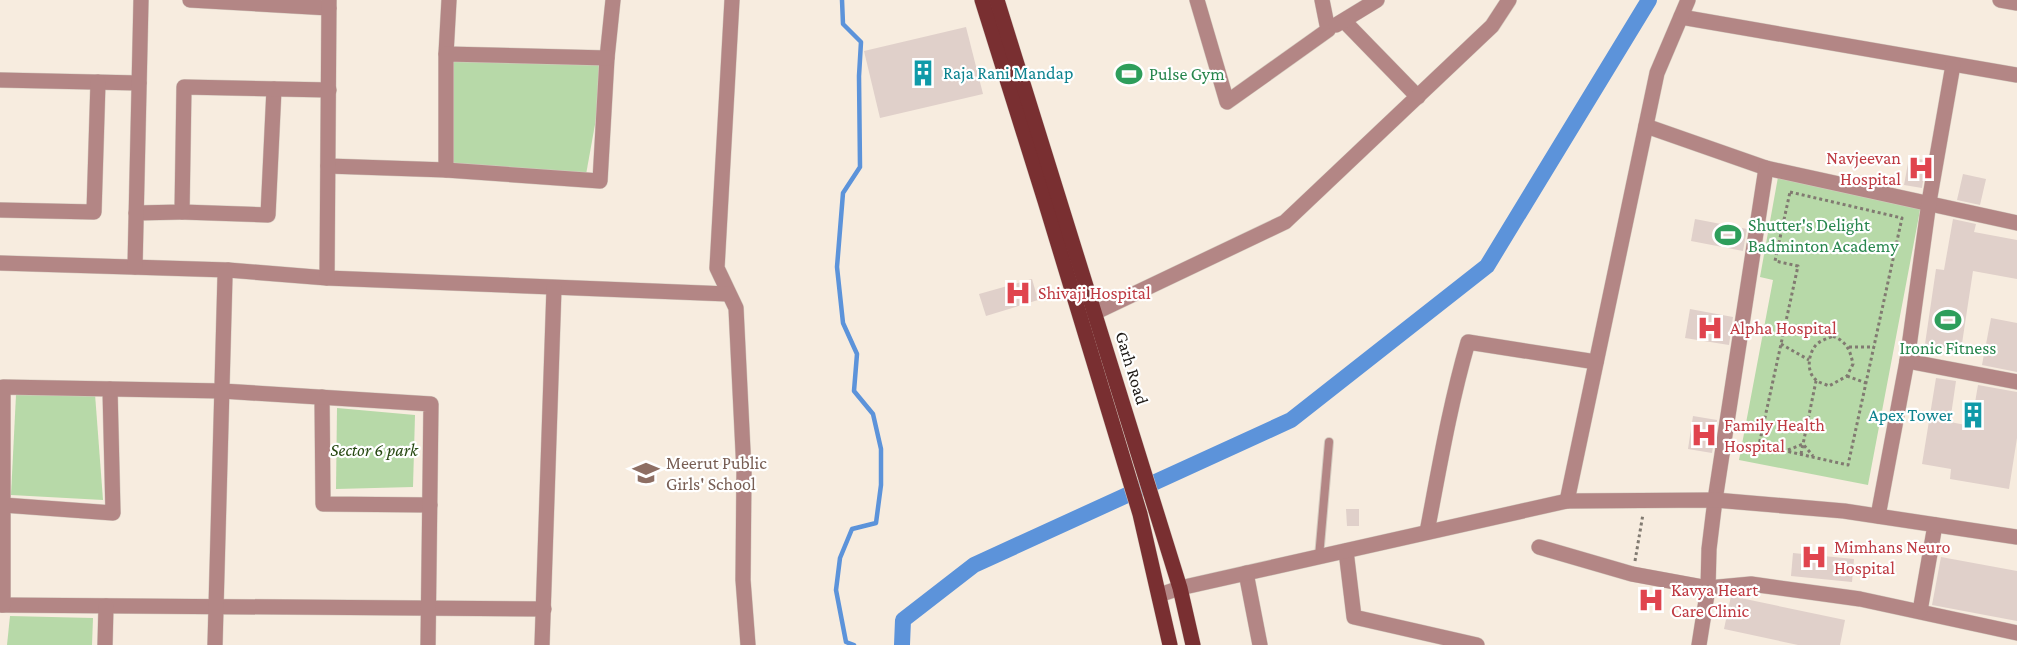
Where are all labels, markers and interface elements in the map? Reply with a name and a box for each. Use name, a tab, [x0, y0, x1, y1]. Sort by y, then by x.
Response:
building icon: Raja Rani Mandap	[908, 58, 938, 88]
sports icon: Pulse Gym	[1114, 59, 1144, 89]
place label: Raja Rani Mandap	[943, 63, 1073, 84]
place label: Pulse Gym	[1149, 64, 1225, 84]
place label: Navjeevan Hospital	[1826, 148, 1901, 189]
hospital icon: Navjeevan Hospital	[1906, 153, 1936, 183]
place label: Shutter's Delight Badminton Academy	[1748, 215, 1899, 256]
sports icon: Shutter's Delight Badminton Academy	[1713, 220, 1743, 250]
hospital icon: Shivaji Hospital	[1003, 278, 1033, 308]
place label: Shivaji Hospital	[1038, 283, 1151, 304]
sports icon: Ironic Fitness	[1933, 305, 1963, 335]
hospital icon: Alpha Hospital	[1695, 313, 1725, 343]
place label: Alpha Hospital	[1730, 318, 1837, 338]
street label: Garh Road	[1111, 329, 1153, 408]
place label: Ironic Fitness	[1900, 338, 1996, 358]
building icon: Apex Tower	[1958, 400, 1988, 430]
place label: Apex Tower	[1868, 405, 1954, 425]
place label: Family Health Hospital	[1724, 415, 1825, 456]
hospital icon: Family Health Hospital	[1689, 420, 1719, 450]
park label: Sector 6 park	[330, 440, 419, 460]
place label: Meerut Public Girls' School	[666, 453, 767, 494]
school or university icon: Meerut Public Girls' School	[631, 458, 661, 488]
place label: Mimhans Neuro Hospital	[1834, 537, 1950, 578]
hospital icon: Mimhans Neuro Hospital	[1799, 542, 1829, 572]
place label: Kavya Heart Care Clinic	[1671, 580, 1759, 621]
hospital icon: Kavya Heart Care Clinic	[1636, 585, 1666, 615]

